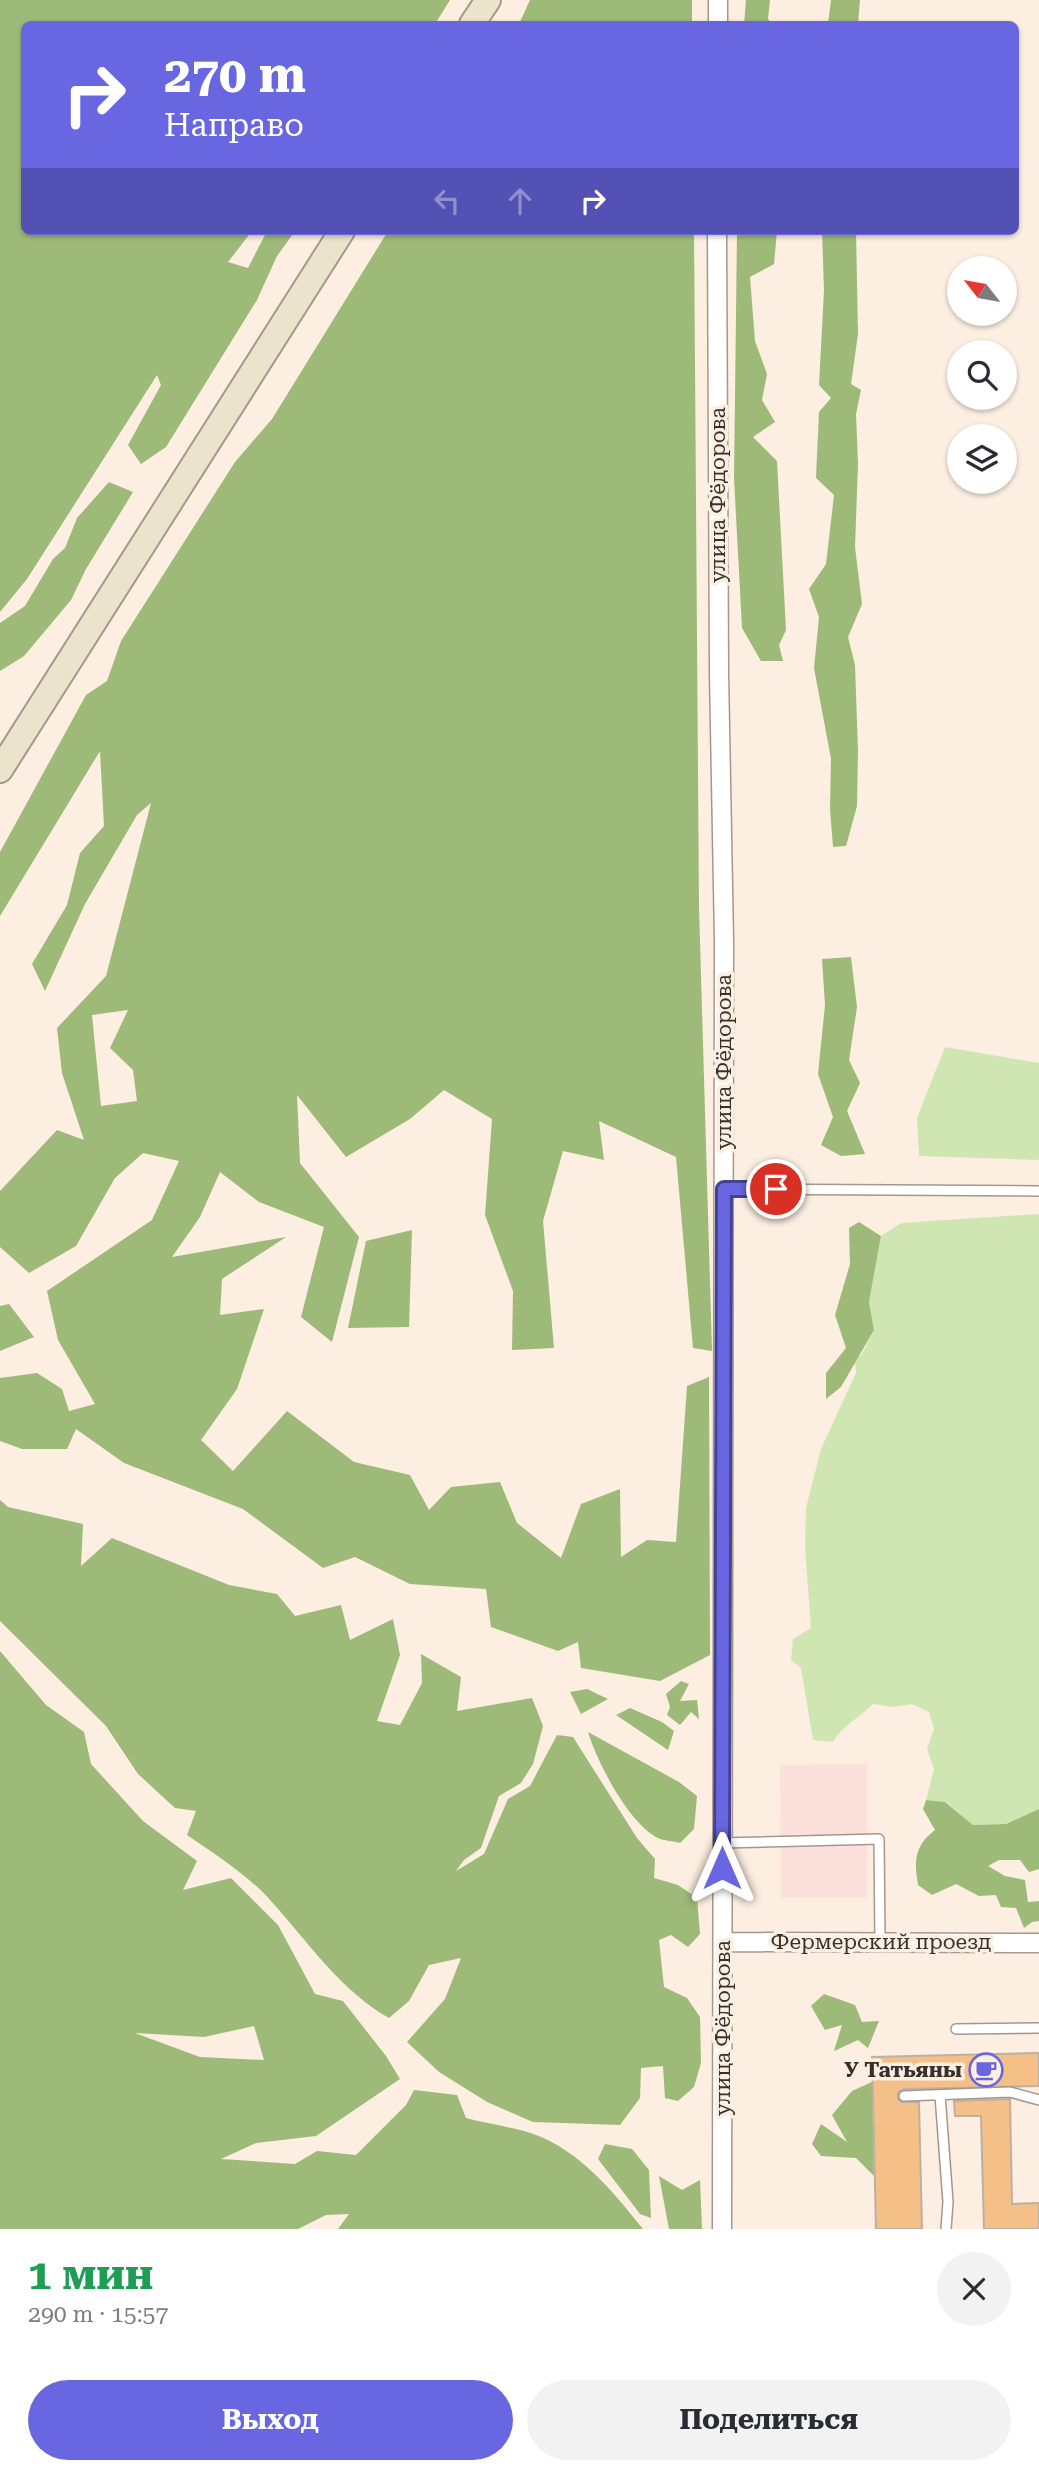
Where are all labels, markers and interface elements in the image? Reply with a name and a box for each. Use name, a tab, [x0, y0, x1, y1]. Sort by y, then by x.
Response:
text: 270 m	[164, 47, 306, 104]
icon: right	[49, 49, 140, 140]
text: Направо	[164, 106, 304, 144]
icon: left	[428, 182, 466, 220]
icon: ahead	[501, 182, 539, 220]
icon: right	[574, 182, 612, 220]
north arrow	[947, 256, 1017, 326]
map controls	[947, 256, 1017, 494]
button: search	[947, 340, 1017, 410]
street label: улица Фёдорова	[706, 407, 730, 583]
button: layers	[947, 424, 1017, 494]
street label: улица Фёдорова	[712, 974, 736, 1150]
pin	[746, 1159, 806, 1219]
icon: arrive	[757, 1170, 795, 1208]
position arrow	[685, 1831, 759, 1905]
street label: Фермерский проезд	[771, 1930, 991, 1954]
street label: улица Фёдорова	[711, 1940, 735, 2116]
cafe icon: У Татьяны	[967, 2051, 1005, 2089]
place label: У Татьяны	[844, 2058, 962, 2082]
text: 1 мин	[28, 2250, 153, 2299]
button: close	[937, 2252, 1011, 2326]
text: 290 m · 15:57	[28, 2301, 168, 2328]
button: Выход	[28, 2380, 513, 2460]
button: Поделиться	[527, 2380, 1011, 2460]

